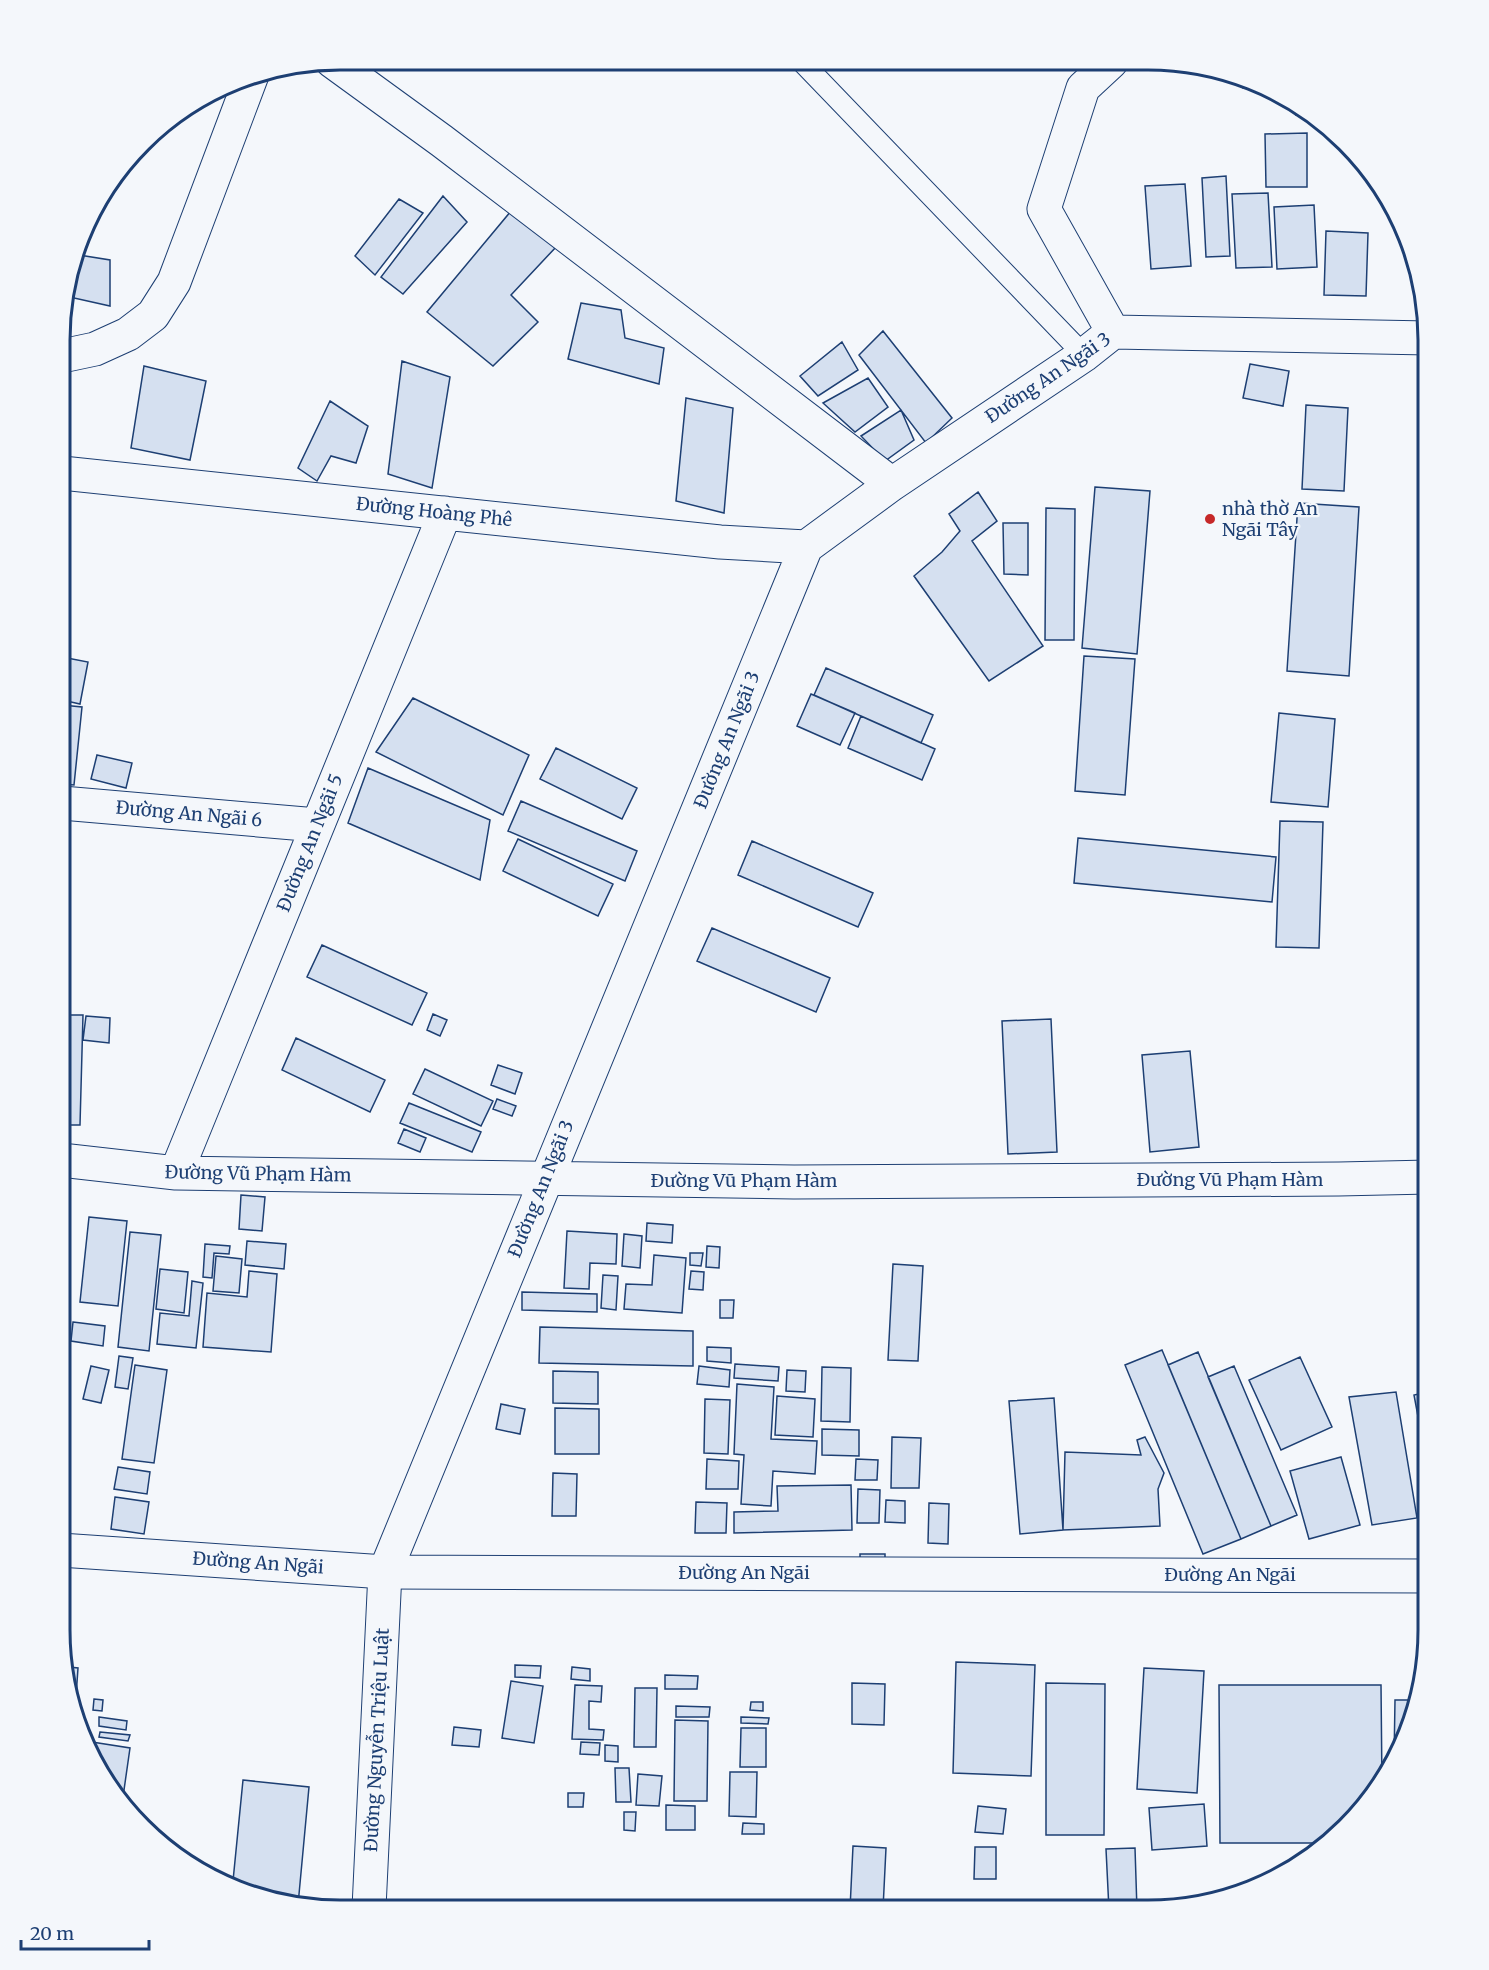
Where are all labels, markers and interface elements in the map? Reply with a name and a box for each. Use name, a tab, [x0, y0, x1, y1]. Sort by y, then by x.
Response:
street label: Đường An Ngãi 3	[981, 327, 1115, 428]
street label: Đường Hoàng Phê	[355, 492, 513, 531]
place label: nhà thờ An Ngãi Tây	[1222, 497, 1318, 541]
marker: nhà thờ An Ngãi Tây	[1203, 512, 1217, 526]
street label: Đường An Ngãi 3	[688, 668, 765, 812]
street label: Đường An Ngãi 5	[271, 771, 348, 915]
street label: Đường An Ngãi 6	[115, 796, 263, 831]
street label: Đường An Ngãi 3	[502, 1117, 579, 1261]
street label: Đường Vũ Phạm Hàm	[164, 1160, 352, 1187]
street label: Đường Vũ Phạm Hàm	[1137, 1168, 1324, 1191]
street label: Đường Vũ Phạm Hàm	[651, 1169, 838, 1192]
street label: Đường An Ngãi	[192, 1546, 325, 1579]
street label: Đường An Ngãi	[678, 1561, 810, 1584]
street label: Đường An Ngãi	[1164, 1563, 1296, 1586]
street label: Đường Nguyễn Triệu Luật	[359, 1627, 394, 1853]
scale bar	[21, 1913, 148, 1951]
text: 20 m	[30, 1922, 74, 1945]

